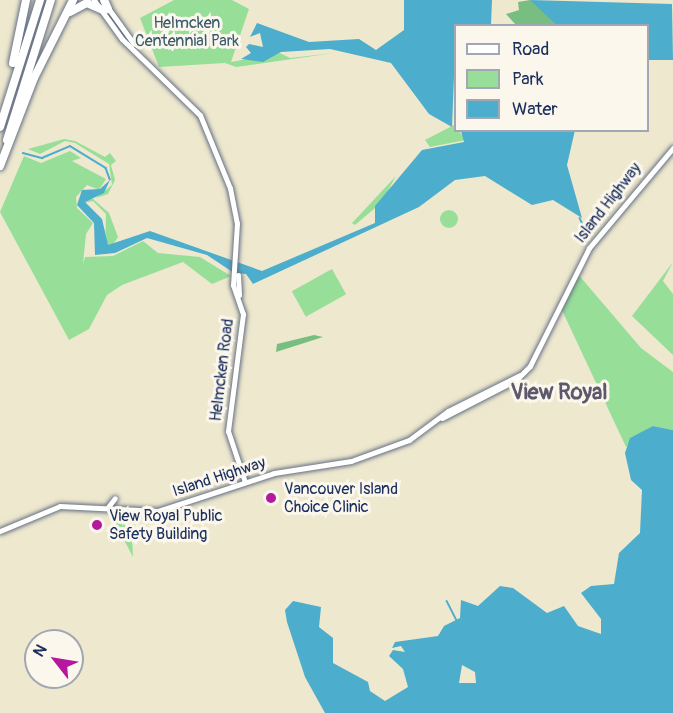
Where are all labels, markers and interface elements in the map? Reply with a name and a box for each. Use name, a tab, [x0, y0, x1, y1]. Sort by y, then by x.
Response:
park label: Helmcken Centennial Park	[135, 13, 239, 51]
legend	[454, 24, 649, 132]
text: Road	[512, 38, 549, 61]
text: Park	[512, 68, 544, 91]
text: Water	[512, 98, 558, 121]
street label: Island Highway	[571, 159, 645, 247]
street label: Helmcken Road	[206, 318, 238, 422]
district label: View Royal	[511, 380, 607, 406]
street label: Island Highway	[170, 453, 268, 501]
place label: Vancouver Island Choice Clinic	[284, 479, 398, 517]
marker: Vancouver Island Choice Clinic	[262, 489, 280, 507]
place label: View Royal Public Safety Building	[109, 506, 223, 544]
marker: View Royal Public Safety Building	[90, 518, 104, 532]
north arrow	[24, 629, 84, 689]
text: N	[29, 641, 52, 661]

